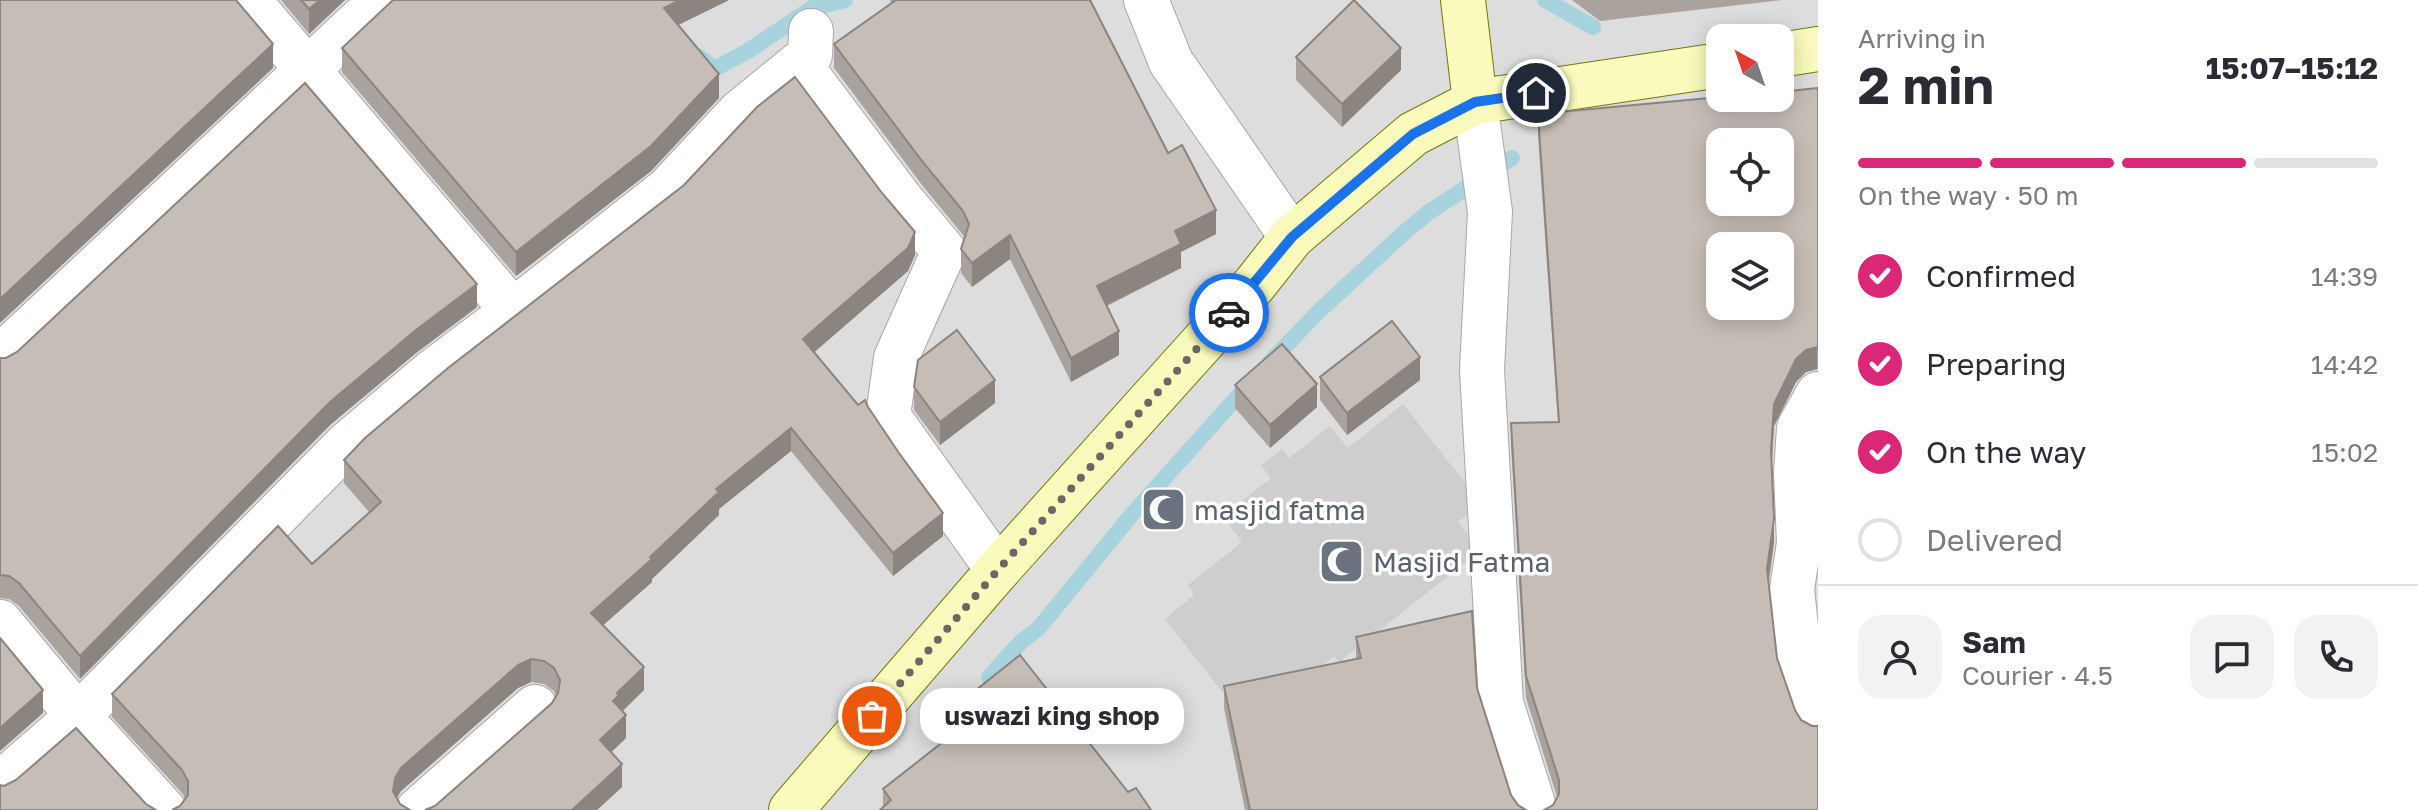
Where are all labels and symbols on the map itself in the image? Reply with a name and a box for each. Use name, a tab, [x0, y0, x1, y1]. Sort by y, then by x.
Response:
north arrow	[1706, 24, 1794, 112]
pin	[1502, 59, 1570, 127]
courier	[1189, 273, 1269, 353]
mosque icon: masjid fatma	[1139, 486, 1187, 534]
place label: masjid fatma	[1194, 493, 1366, 526]
mosque icon: Masjid Fatma	[1318, 538, 1366, 586]
place label: Masjid Fatma	[1373, 545, 1550, 578]
pin	[838, 682, 906, 750]
callout: uswazi king shop	[920, 688, 1184, 744]

